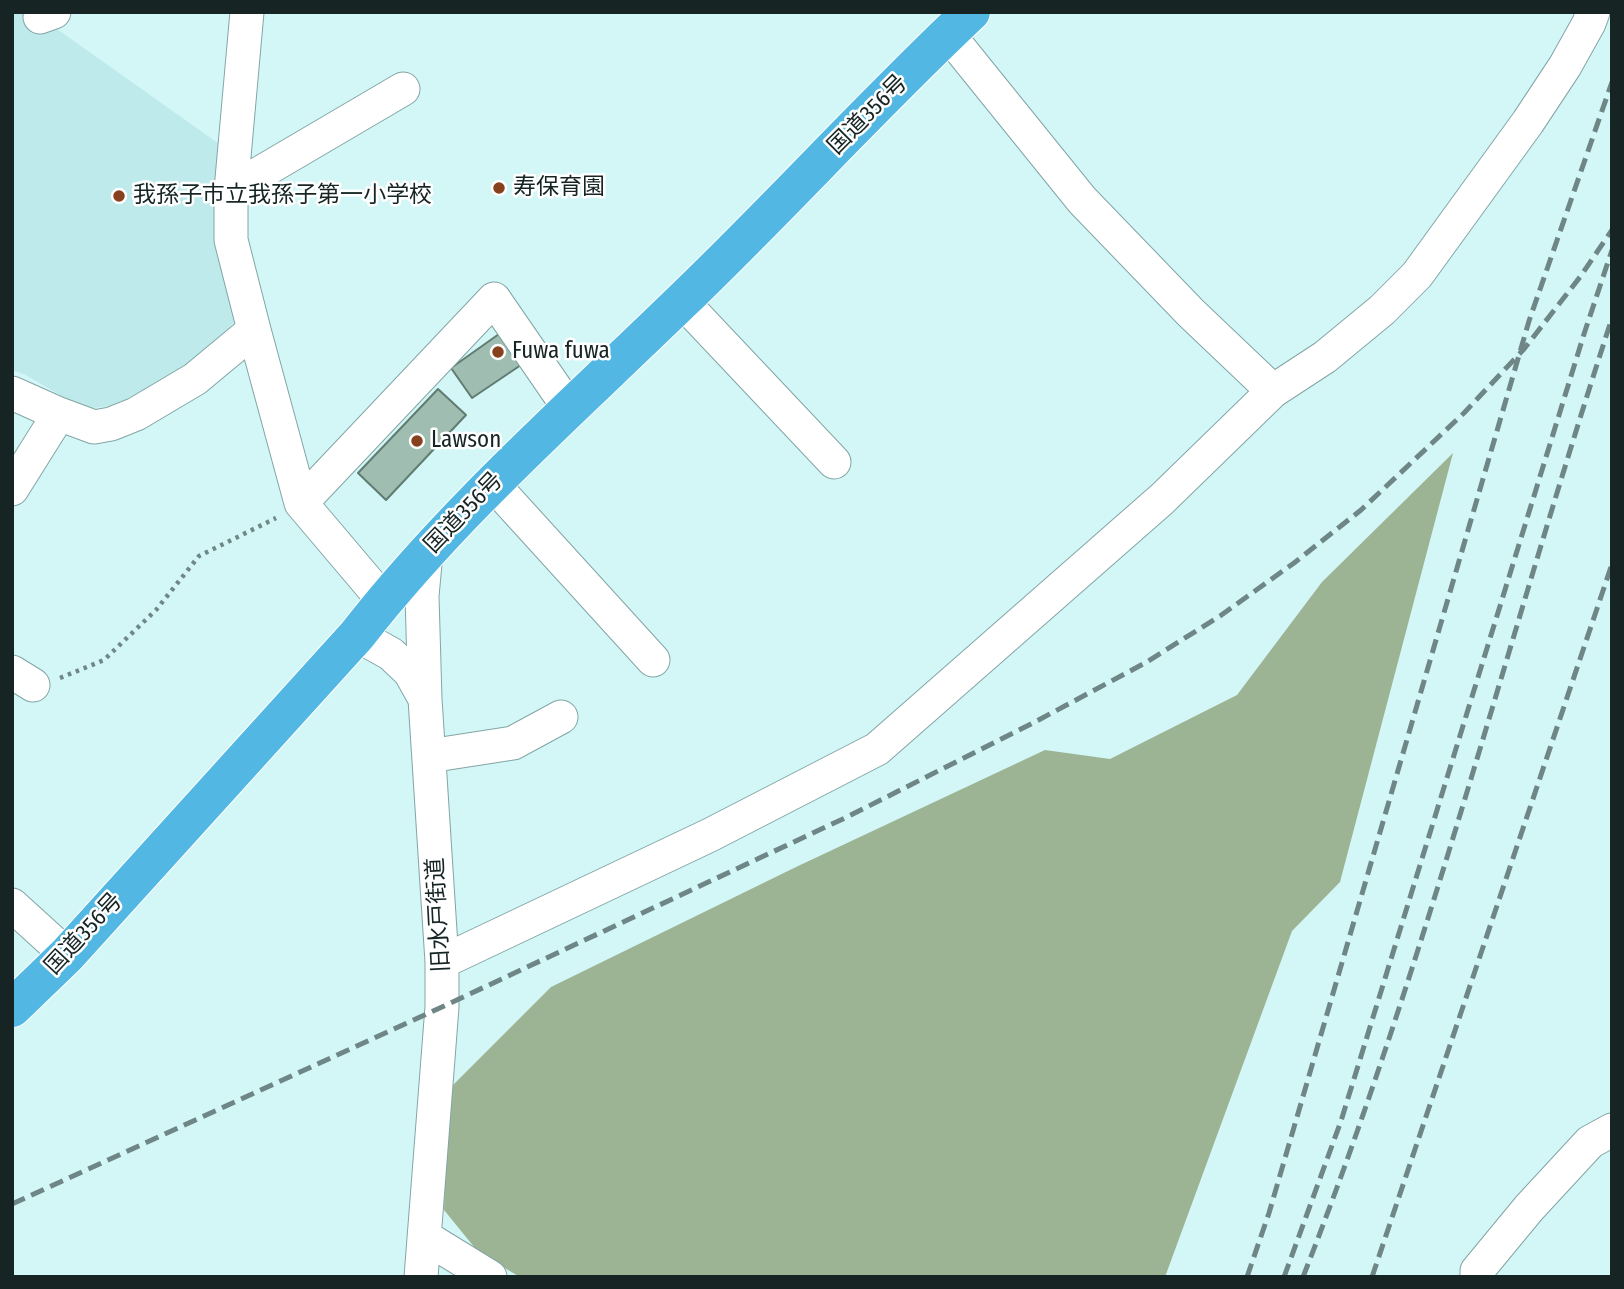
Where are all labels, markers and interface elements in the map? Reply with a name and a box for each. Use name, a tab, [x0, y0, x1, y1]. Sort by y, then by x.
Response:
street label: 国道356号	[822, 69, 914, 161]
place label: 寿保育園	[513, 174, 605, 202]
marker: 寿保育園	[491, 180, 507, 196]
place label: 我孫子市立我孫子第一小学校	[133, 182, 432, 210]
marker: 我孫子市立我孫子第一小学校	[111, 188, 127, 204]
place label: Fuwa fuwa	[512, 338, 610, 366]
marker: Fuwa fuwa	[490, 344, 506, 360]
place label: Lawson	[431, 427, 501, 455]
marker: Lawson	[409, 433, 425, 449]
street label: 国道356号	[419, 467, 509, 559]
street label: 旧水戸街道	[422, 857, 456, 973]
street label: 国道356号	[39, 888, 129, 980]

